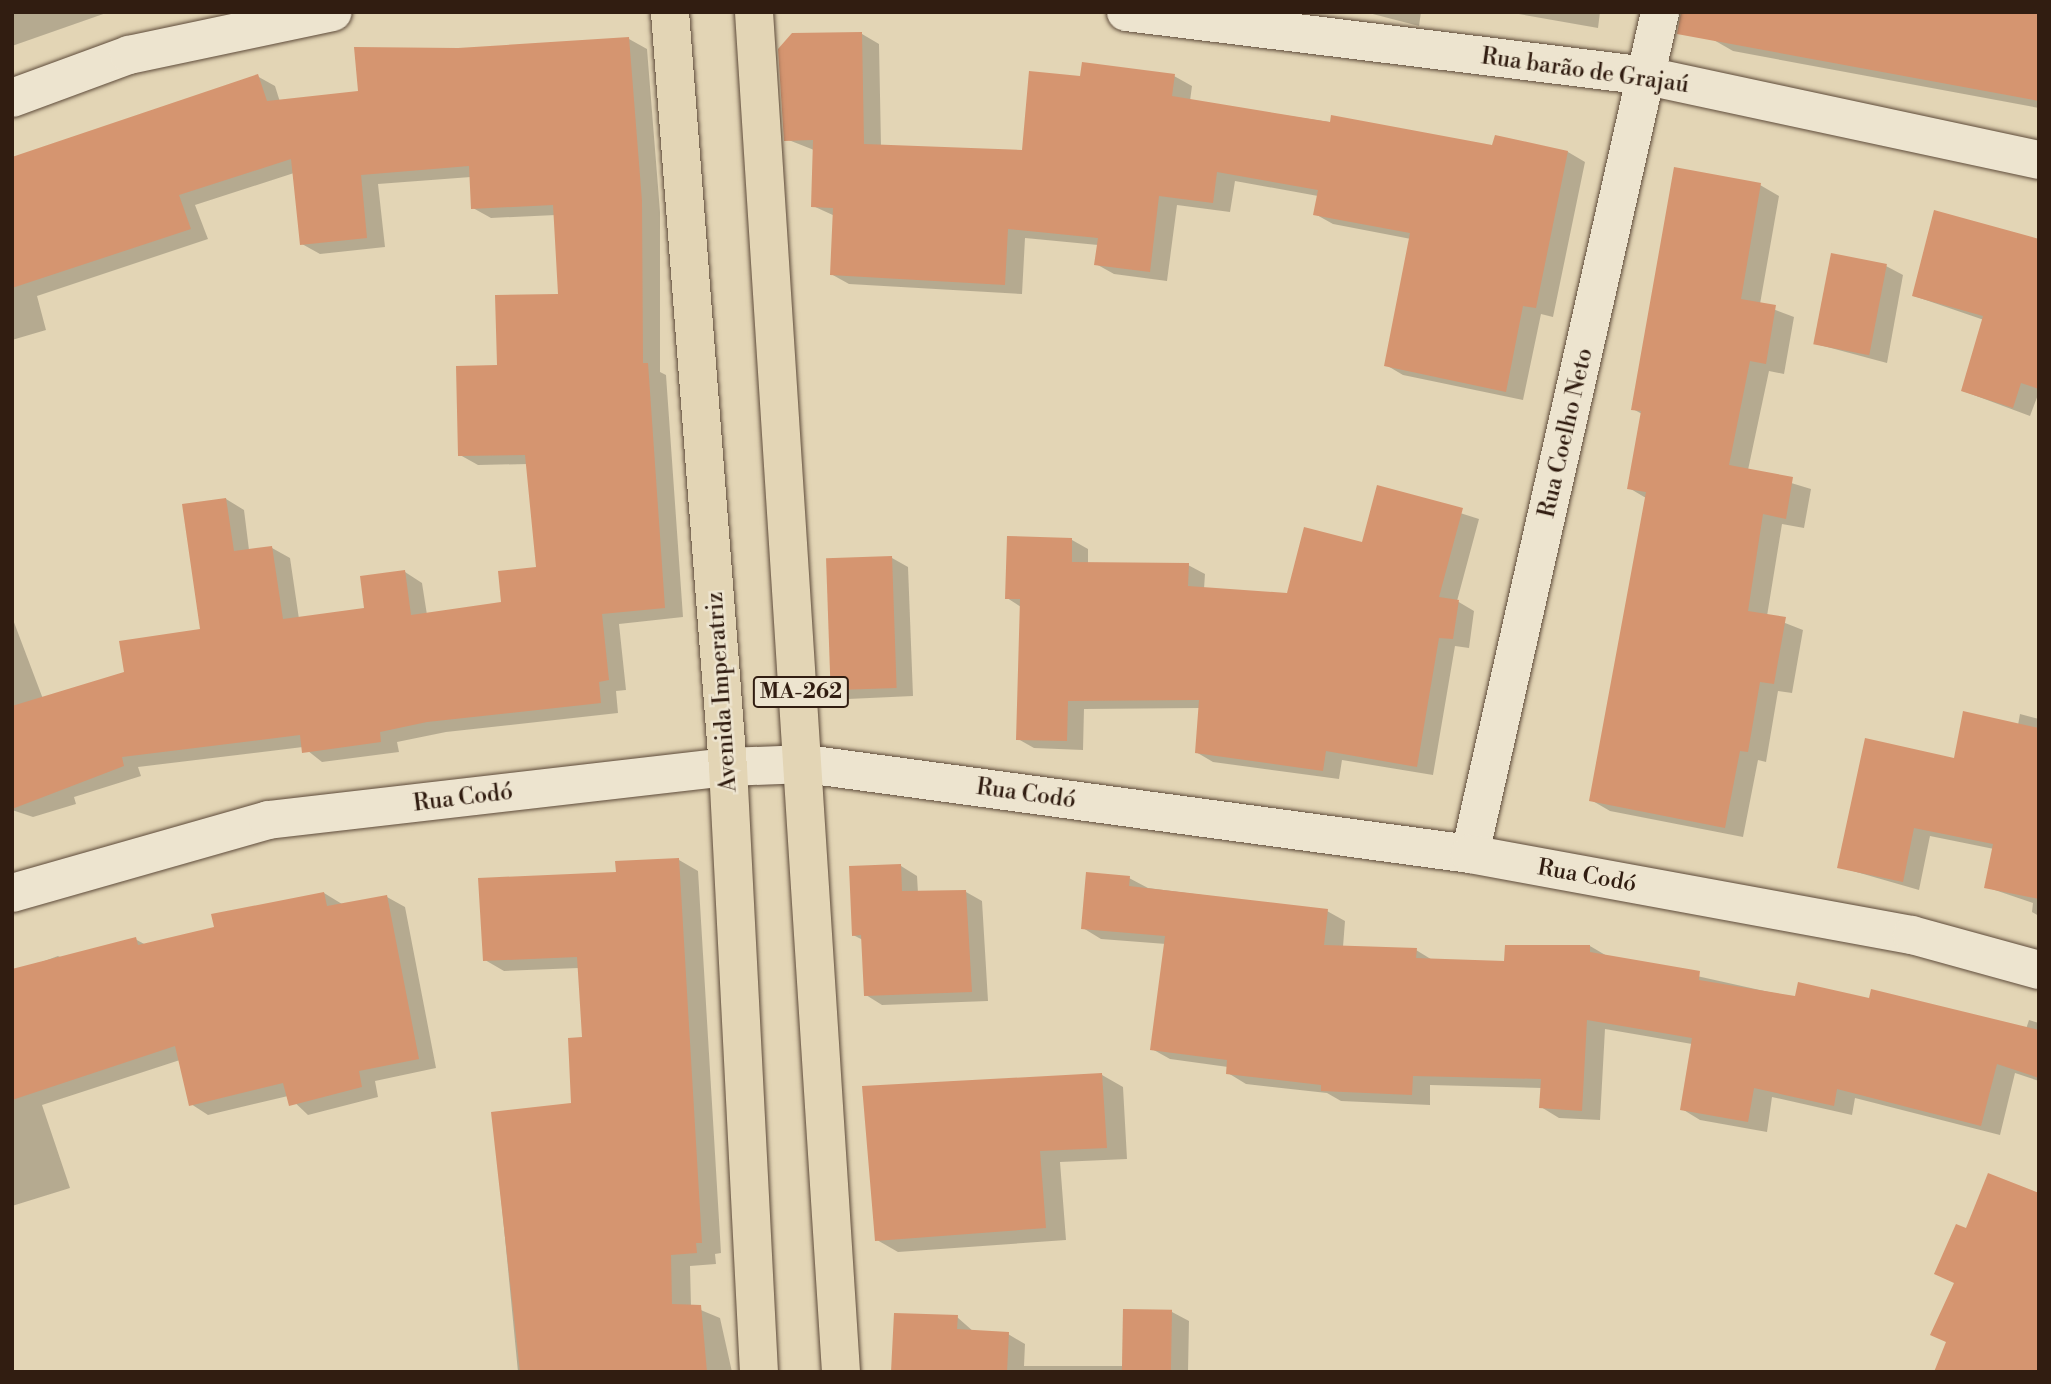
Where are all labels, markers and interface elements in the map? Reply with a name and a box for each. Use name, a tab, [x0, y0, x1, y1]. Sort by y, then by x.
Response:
street label: Rua barão de Grajaú	[1479, 43, 1691, 99]
street label: Rua Coelho Neto	[1533, 346, 1599, 520]
street label: Avenida Imperatriz	[701, 591, 743, 793]
road number: MA-262	[752, 674, 850, 710]
street label: Rua Codó	[975, 773, 1077, 815]
street label: Rua Codó	[412, 778, 514, 818]
street label: Rua Codó	[1535, 854, 1639, 898]

